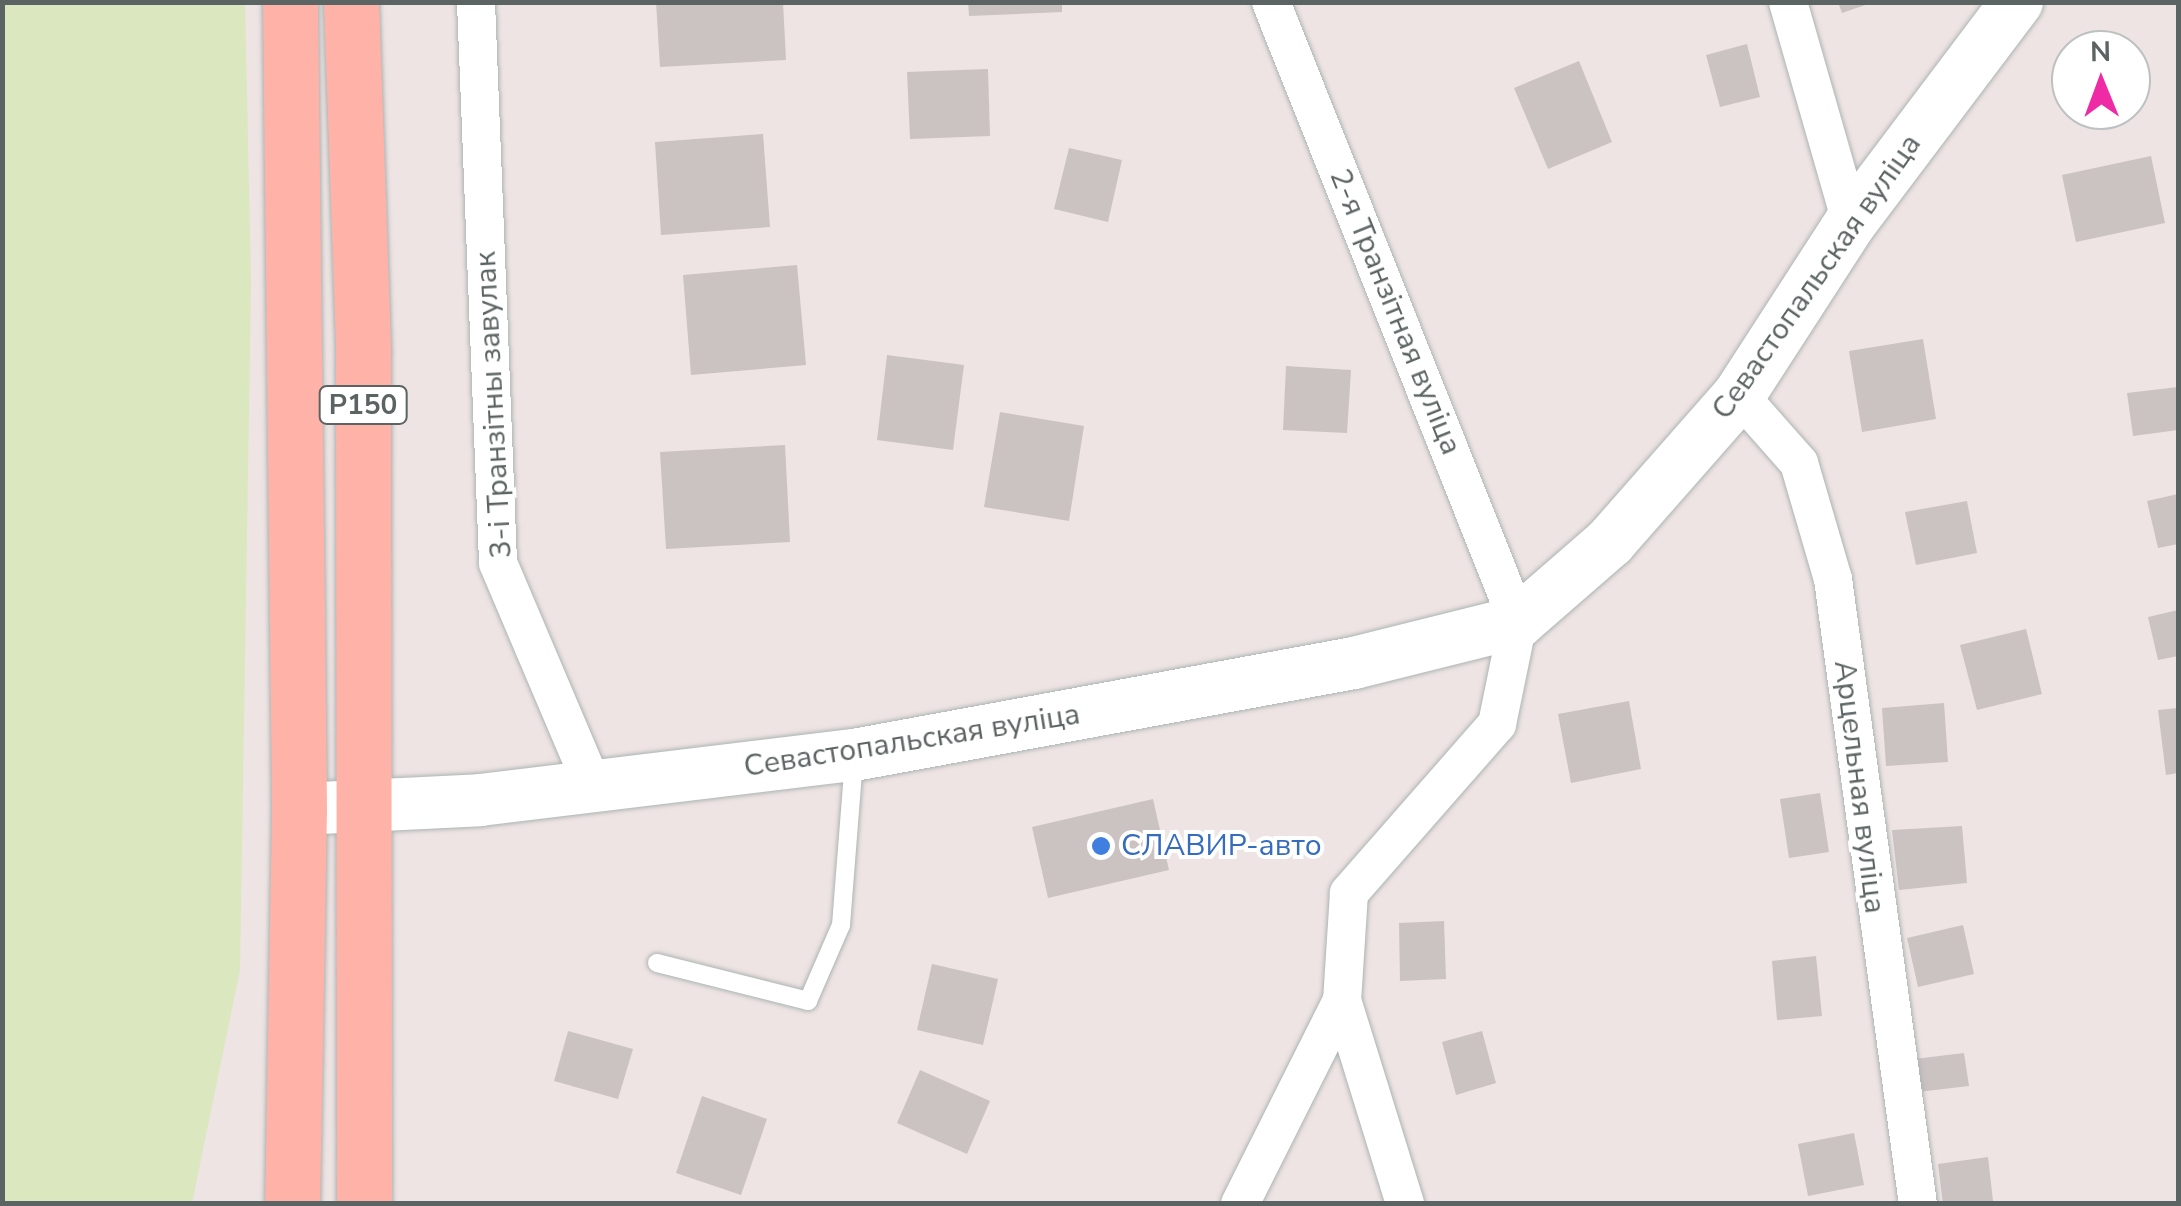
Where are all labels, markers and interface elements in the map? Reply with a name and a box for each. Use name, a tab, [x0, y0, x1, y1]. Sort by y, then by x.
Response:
north arrow	[2051, 30, 2151, 130]
text: N	[2090, 33, 2111, 71]
street label: Севастопальская вуліца	[1705, 127, 1929, 427]
street label: 2-я Транзітная вуліца	[1321, 164, 1469, 460]
street label: 3-і Транзітны завулак	[468, 251, 520, 559]
road number: Р150	[318, 382, 408, 428]
street label: Арцельная вуліца	[1826, 658, 1892, 916]
street label: Севастопальская вуліца	[741, 697, 1083, 785]
place label: СЛАВИР-авто	[1121, 828, 1322, 864]
marker: СЛАВИР-авто	[1090, 835, 1112, 857]

